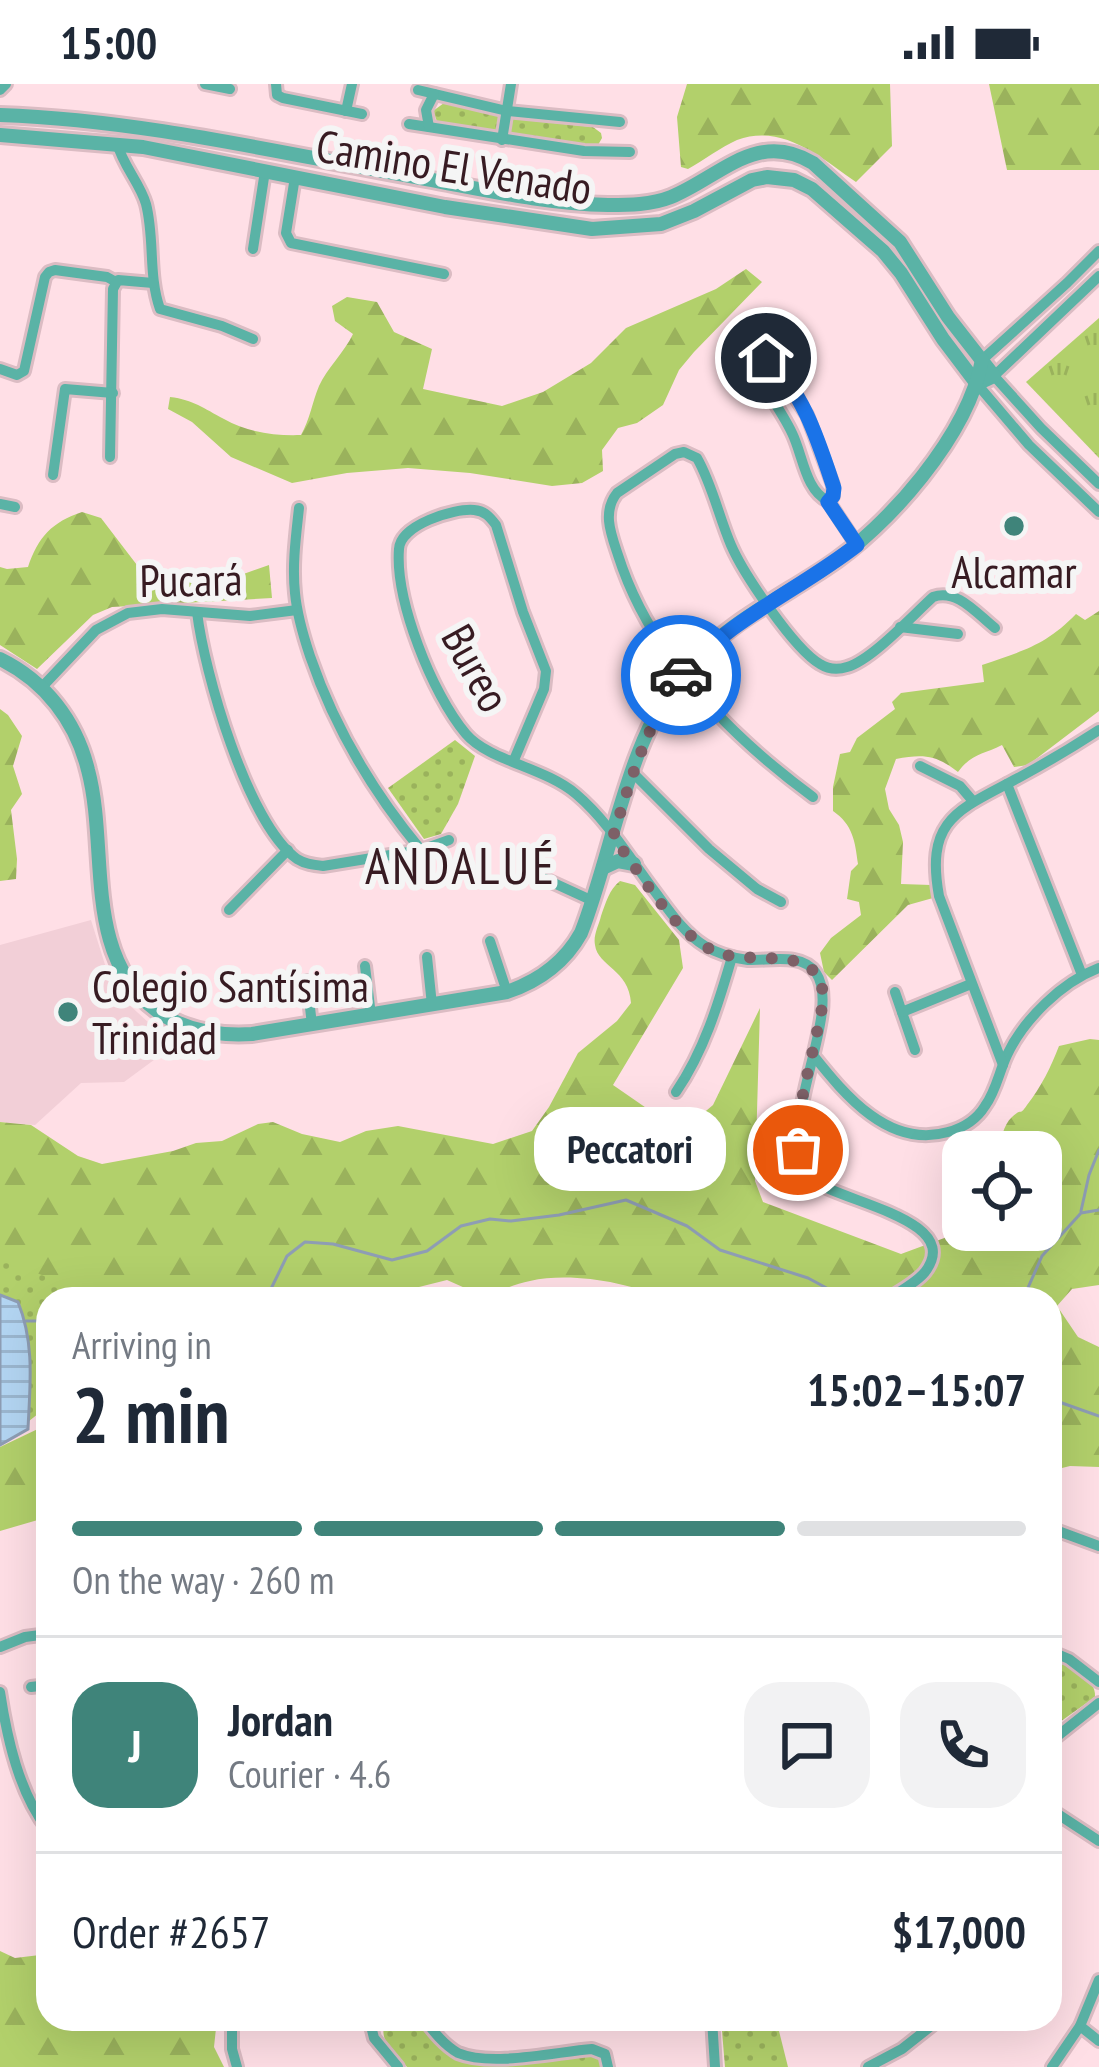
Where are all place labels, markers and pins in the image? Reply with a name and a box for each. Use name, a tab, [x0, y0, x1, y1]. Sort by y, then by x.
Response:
pin	[715, 307, 817, 409]
marker: Alcamar	[1001, 513, 1027, 539]
place label: Alcamar	[951, 542, 1077, 600]
place label: Colegio Santísima Trinidad	[92, 956, 369, 1066]
marker: Colegio Santísima Trinidad	[55, 999, 81, 1025]
pin	[747, 1099, 849, 1201]
callout: Peccatori	[534, 1108, 726, 1192]

